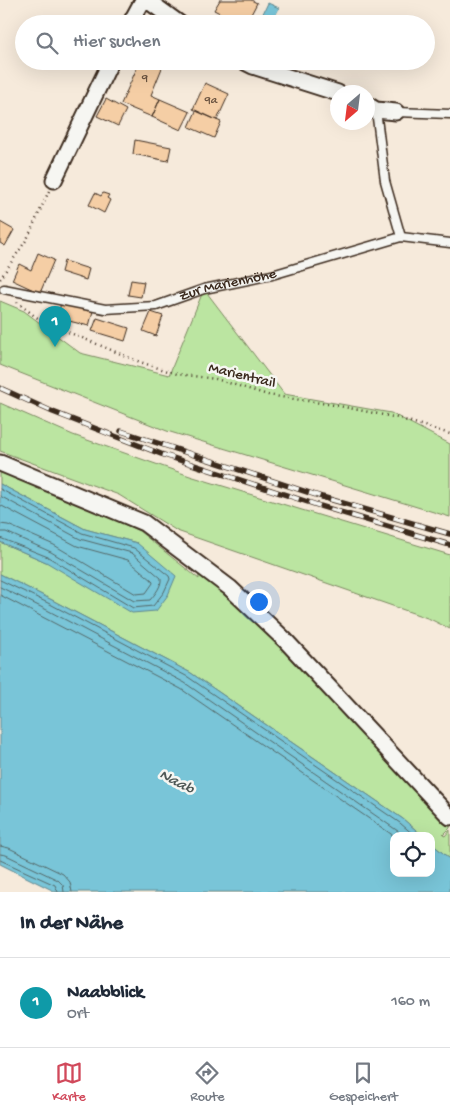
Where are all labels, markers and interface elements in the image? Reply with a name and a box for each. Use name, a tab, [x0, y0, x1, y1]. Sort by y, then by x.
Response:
search box	[15, 15, 435, 70]
icon: search	[33, 29, 61, 57]
text: Hier suchen	[73, 31, 160, 54]
house number: 9	[141, 72, 148, 86]
north arrow	[330, 85, 375, 130]
house number: 9a	[204, 94, 218, 108]
street label: Zur Marienhöhe	[177, 265, 279, 306]
pin: 1	[39, 306, 71, 347]
street label: Marientrail	[207, 359, 277, 393]
your location	[246, 589, 272, 615]
water label: Naab	[155, 766, 198, 801]
map controls	[390, 832, 435, 877]
button: locate	[390, 832, 435, 877]
text: In der Nähe	[20, 912, 123, 937]
text: Naabblick	[67, 982, 144, 1005]
text: 1	[33, 993, 39, 1012]
text: 160 m	[391, 993, 430, 1012]
text: Ort	[67, 1005, 89, 1024]
tab: Karte	[52, 1059, 86, 1106]
tab: Route	[190, 1059, 224, 1106]
tab: Gespeichert	[329, 1059, 398, 1106]

